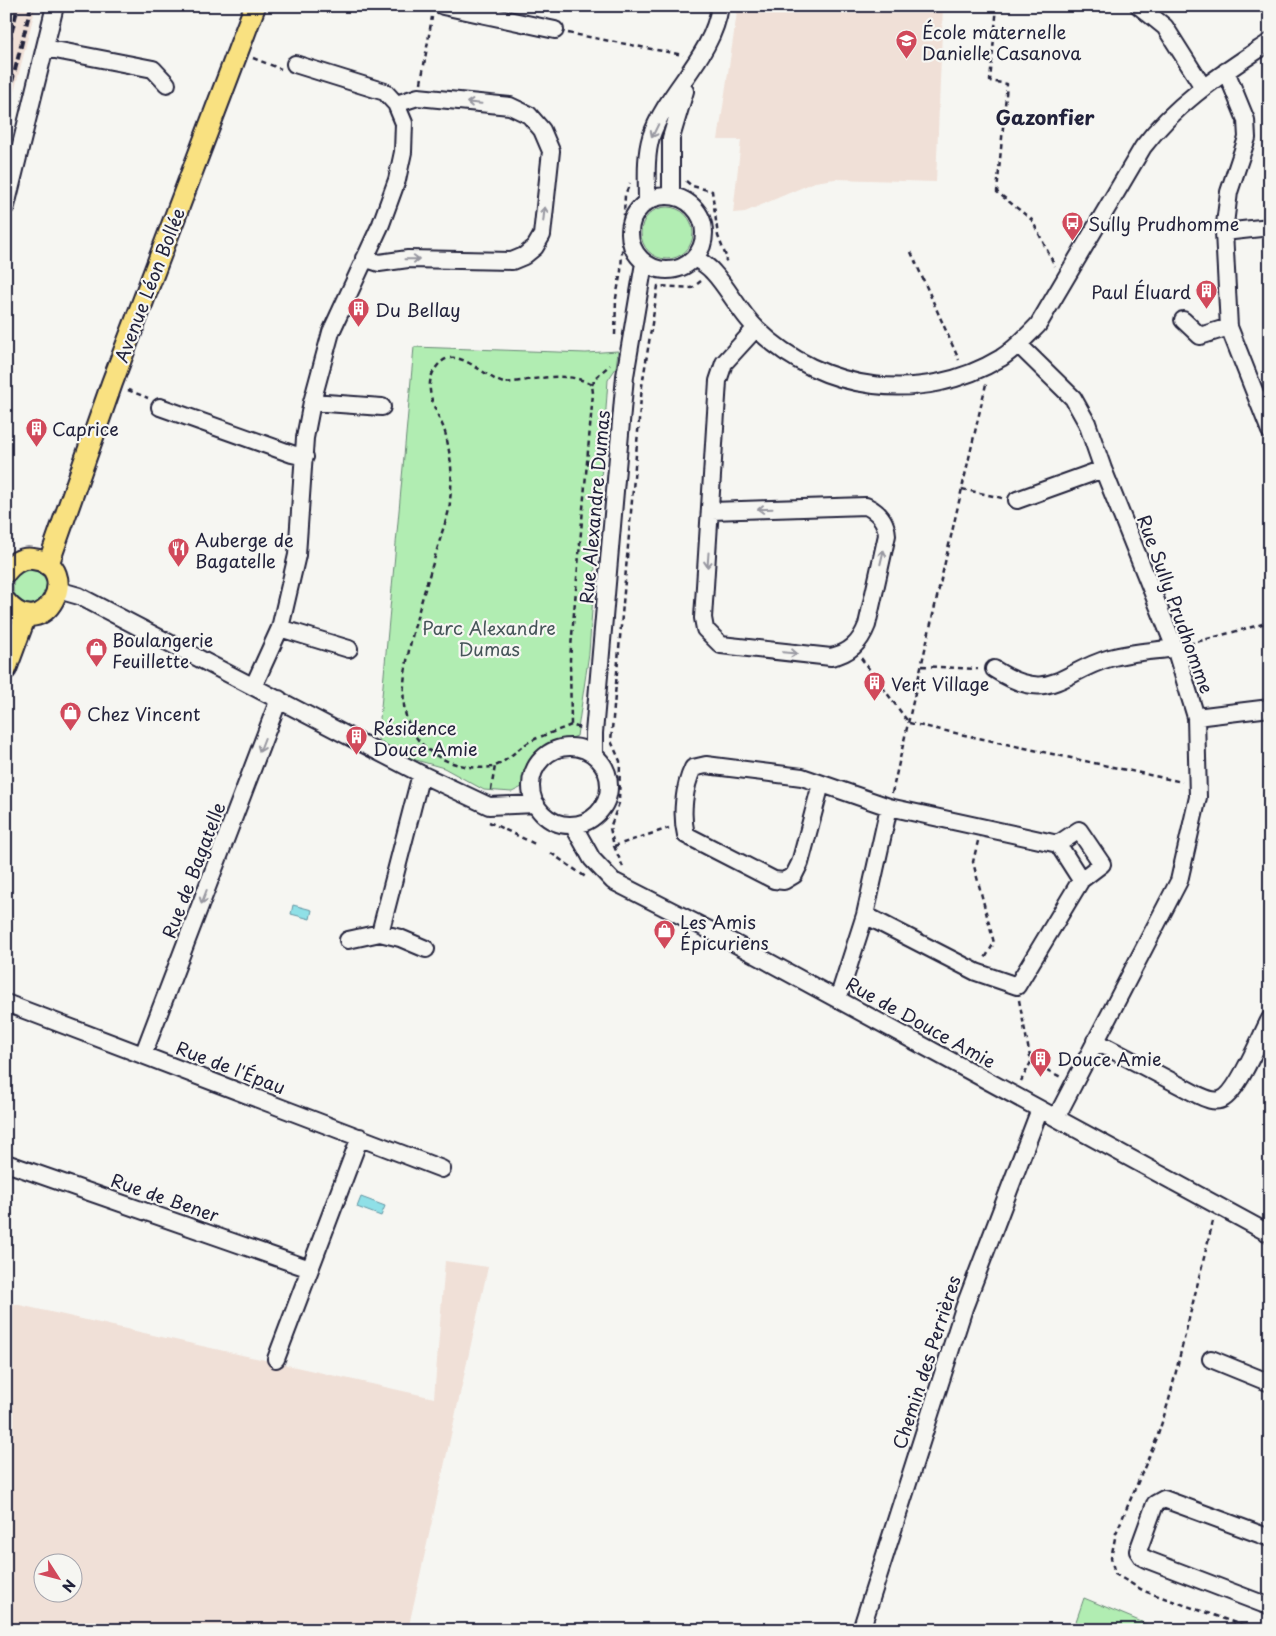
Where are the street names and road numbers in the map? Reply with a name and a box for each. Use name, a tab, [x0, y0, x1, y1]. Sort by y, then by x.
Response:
street label: Avenue Léon Bollée	[107, 204, 191, 366]
street label: Rue Alexandre Dumas	[572, 409, 616, 605]
street label: Rue Sully Prudhomme	[1131, 511, 1221, 697]
street label: Rue de Bagatelle	[155, 798, 231, 942]
street label: Rue de Douce Amie	[841, 970, 1001, 1074]
street label: Rue de l'Épau	[172, 1034, 290, 1100]
street label: Rue de Bener	[107, 1166, 223, 1228]
street label: Chemin des Perrières	[885, 1272, 967, 1452]

